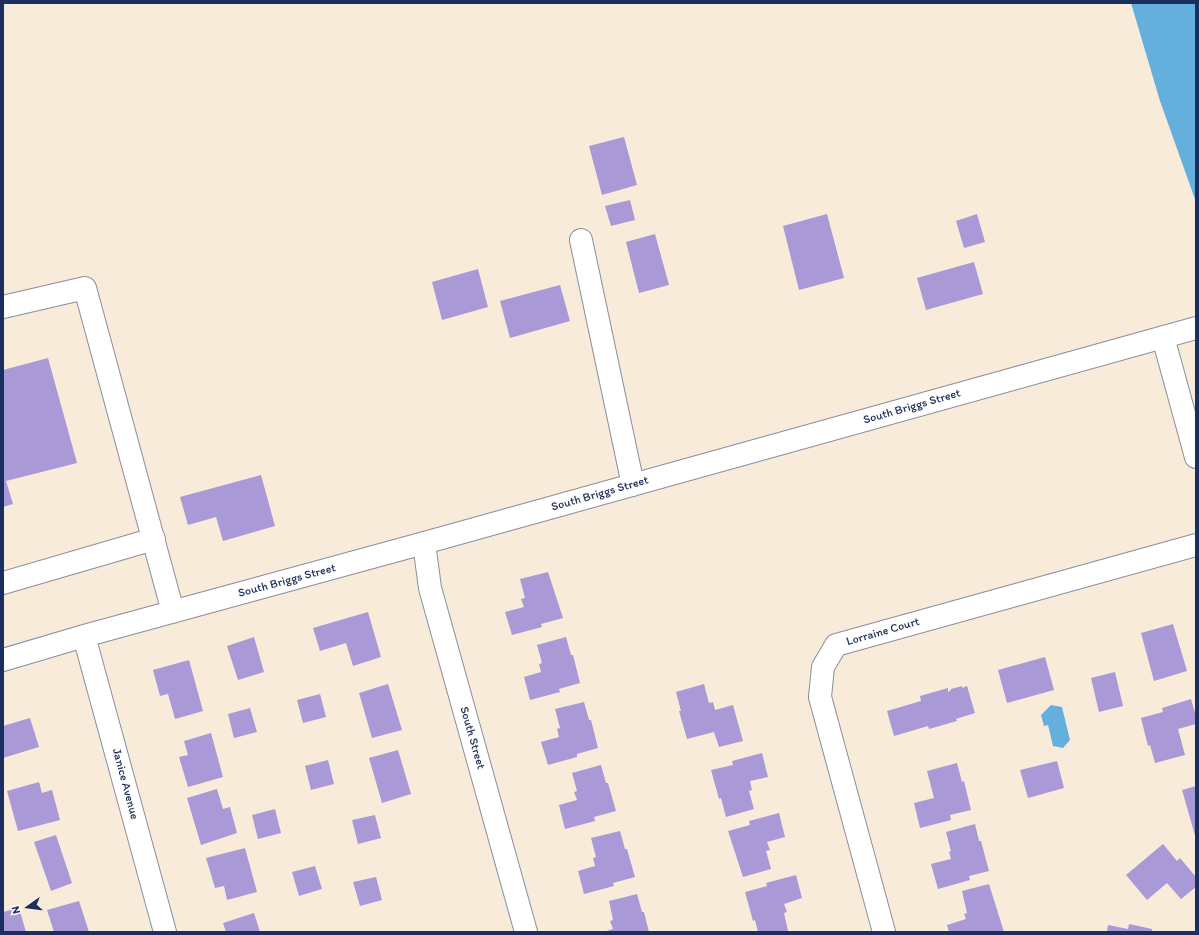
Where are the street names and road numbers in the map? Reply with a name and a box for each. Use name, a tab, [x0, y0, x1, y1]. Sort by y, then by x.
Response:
street label: South Briggs Street	[862, 386, 962, 428]
street label: South Briggs Street	[550, 473, 650, 515]
street label: South Briggs Street	[237, 561, 337, 601]
street label: Lorraine Court	[845, 615, 921, 649]
street label: South Street	[456, 705, 488, 771]
street label: Janice Avenue	[109, 747, 141, 821]

